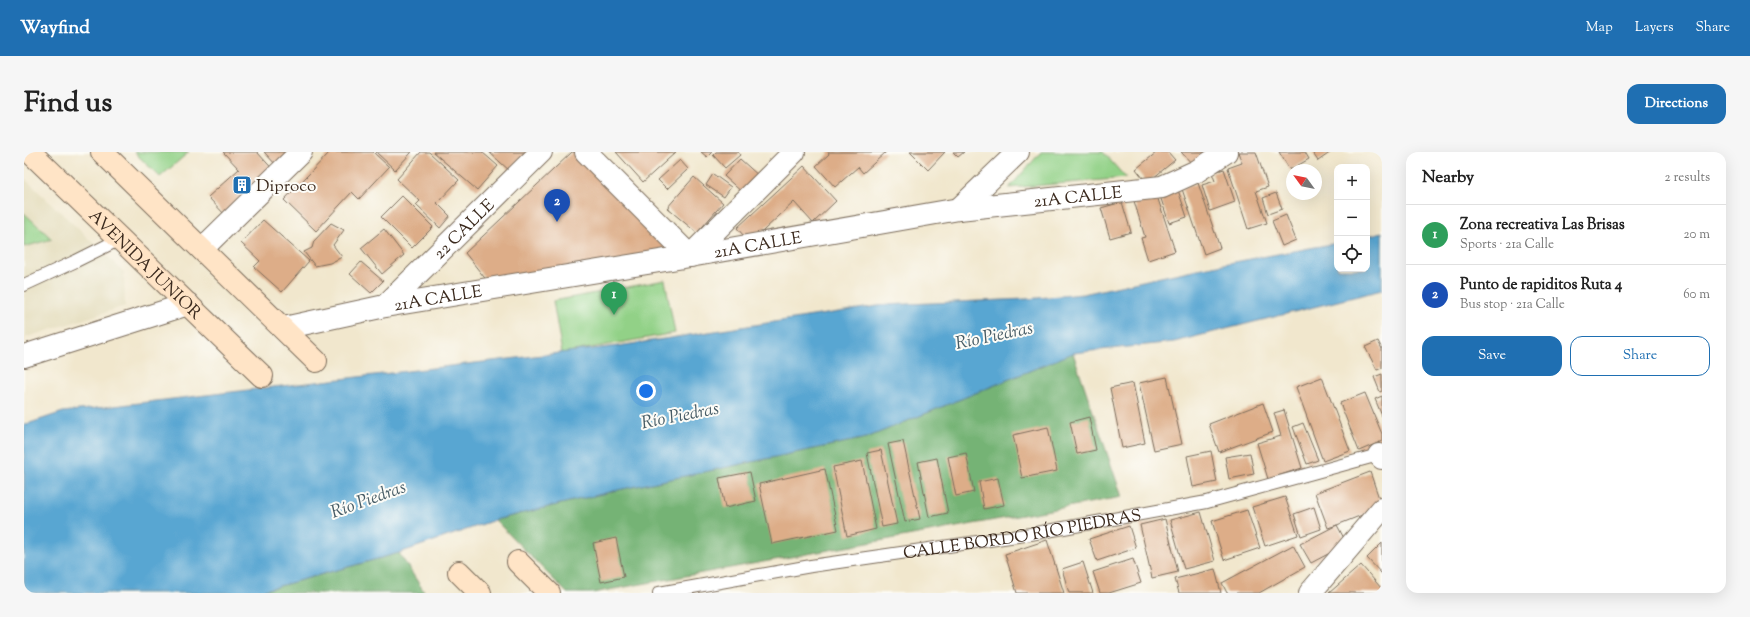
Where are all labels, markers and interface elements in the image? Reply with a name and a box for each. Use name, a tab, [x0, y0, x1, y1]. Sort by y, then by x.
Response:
text: Wayfind	[20, 15, 90, 42]
text: Map	[1586, 18, 1613, 38]
text: Layers	[1635, 18, 1673, 38]
text: Share	[1695, 18, 1730, 38]
text: Find us	[24, 84, 112, 124]
button: Directions	[1627, 84, 1726, 124]
north arrow	[1286, 164, 1322, 200]
map controls	[1334, 164, 1370, 272]
button: +	[1334, 164, 1370, 200]
text: Nearby	[1422, 166, 1474, 190]
text: 2 results	[1665, 169, 1710, 187]
building icon: Diproco	[231, 174, 253, 196]
place label: Diproco	[256, 175, 316, 199]
street label: 21A CALLE	[1033, 181, 1123, 215]
pin: 2	[544, 189, 570, 222]
street label: 22 CALLE	[429, 194, 501, 266]
button: −	[1334, 200, 1370, 236]
street label: AVENIDA JUNIOR	[82, 205, 207, 326]
text: Zona recreativa Las Brisas	[1460, 215, 1625, 236]
text: 1	[1433, 226, 1437, 244]
text: 20 m	[1684, 226, 1710, 244]
street label: 21A CALLE	[712, 227, 804, 266]
button: locate	[1334, 236, 1370, 272]
text: Sports · 21a Calle	[1460, 236, 1554, 254]
text: Punto de rapiditos Ruta 4	[1460, 275, 1622, 296]
street label: 21A CALLE	[392, 280, 484, 318]
pin: 1	[601, 282, 627, 315]
text: 2	[1432, 286, 1438, 304]
text: 60 m	[1683, 286, 1710, 304]
text: Bus stop · 21a Calle	[1460, 296, 1565, 314]
water label: Río Piedras	[953, 316, 1036, 358]
button: Save	[1422, 336, 1562, 376]
button: Share	[1570, 336, 1710, 376]
your location	[636, 381, 656, 401]
water label: Río Piedras	[639, 397, 721, 437]
water label: Río Piedras	[327, 475, 410, 527]
street label: CALLE BORDO RÍO PIEDRAS	[902, 504, 1144, 567]

